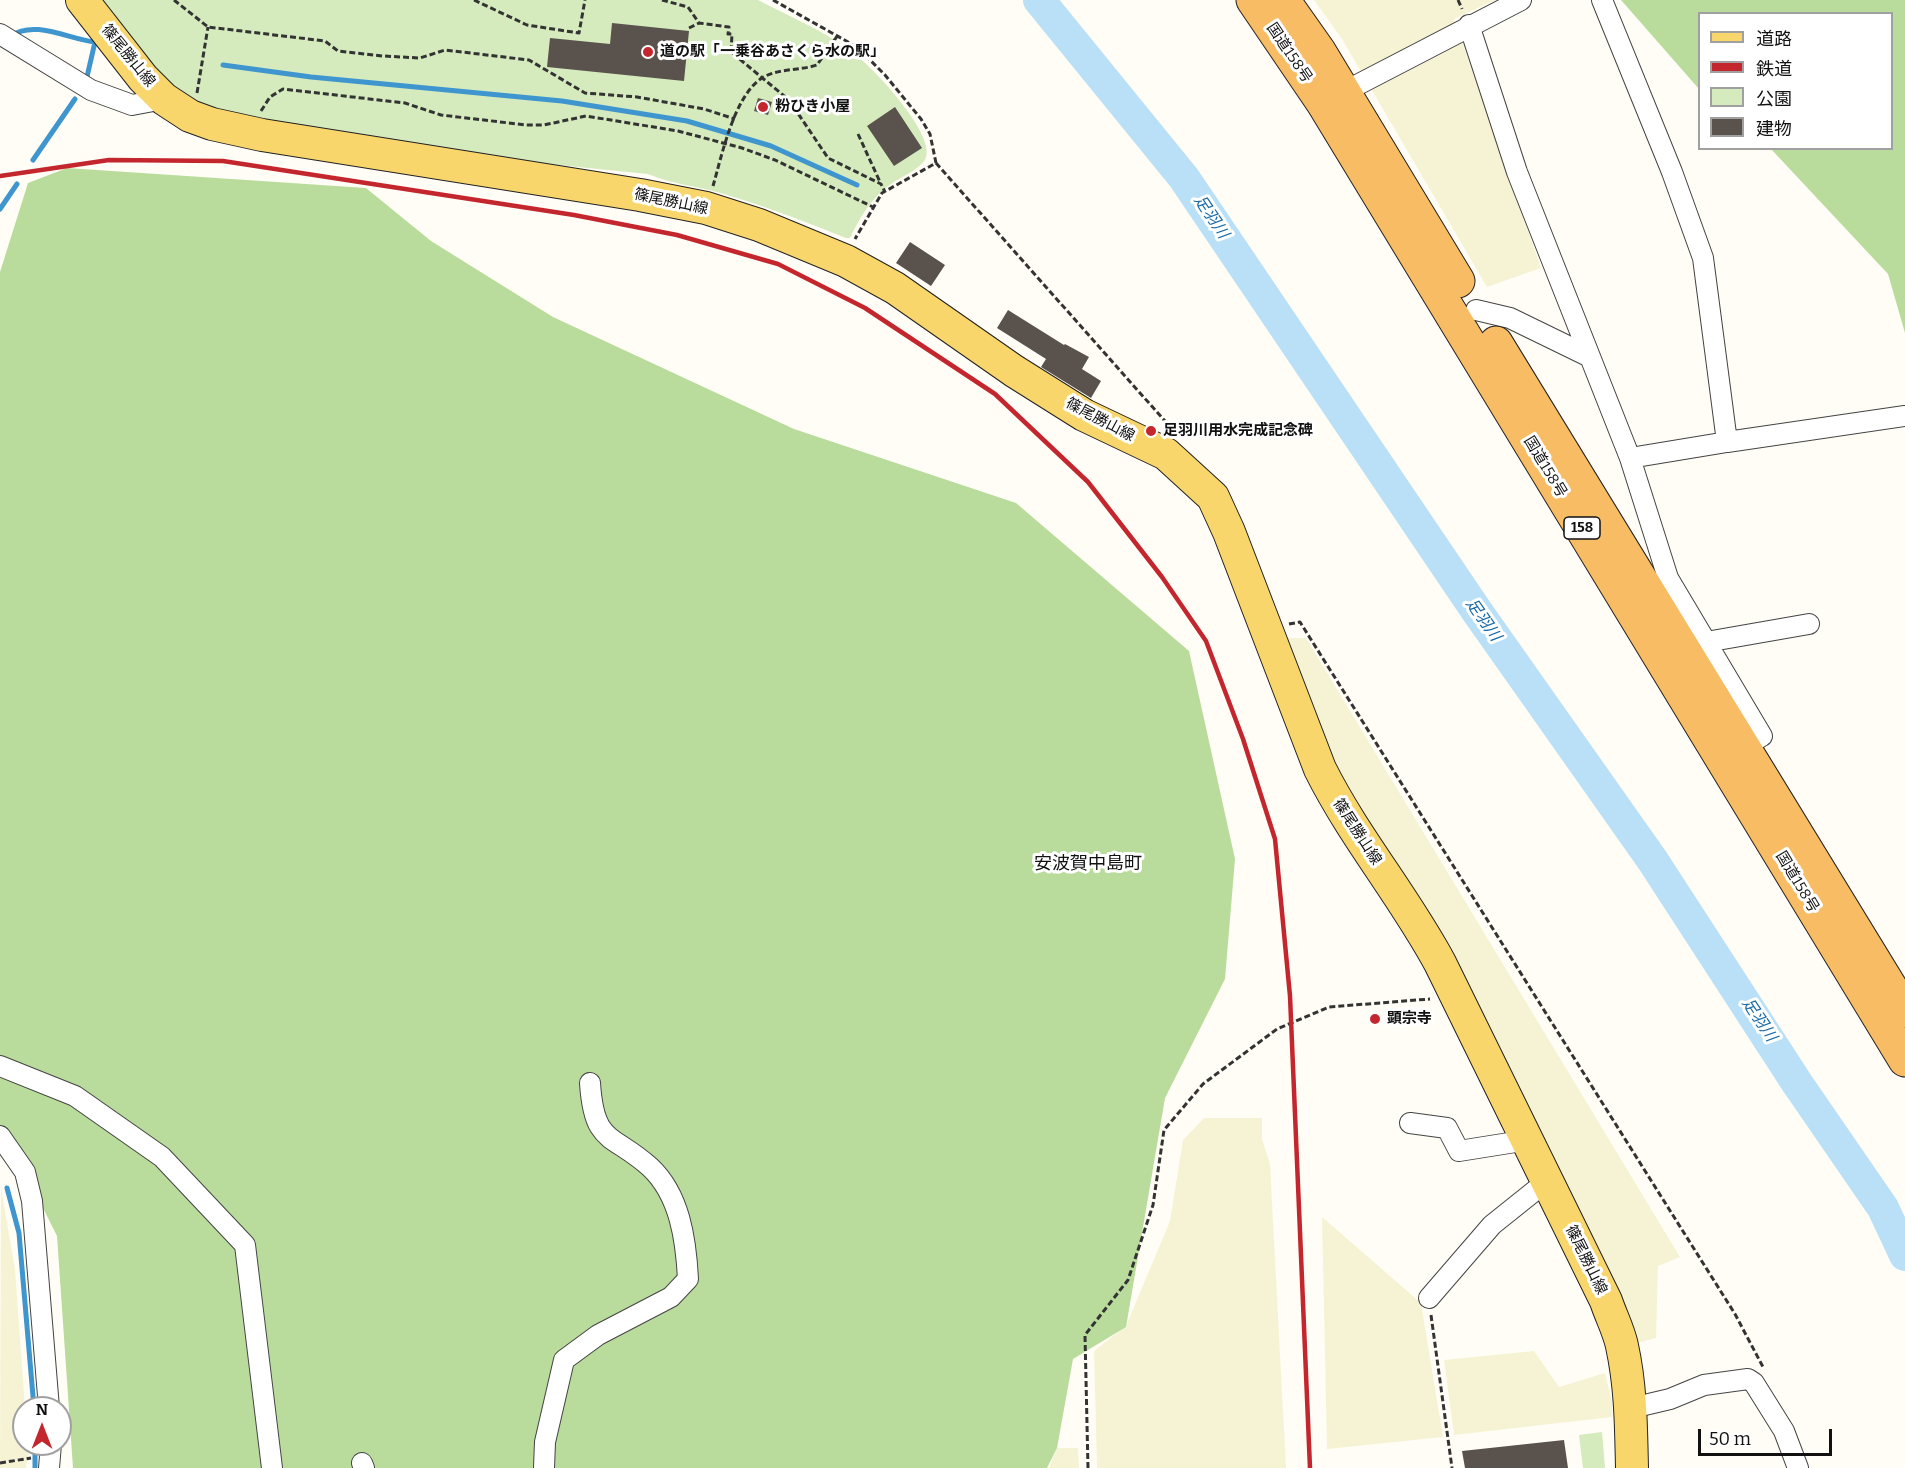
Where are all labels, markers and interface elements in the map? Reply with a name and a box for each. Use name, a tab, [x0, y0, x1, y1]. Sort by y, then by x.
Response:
legend	[1698, 12, 1893, 150]
street label: 国道158号	[1262, 20, 1316, 86]
street label: 篠尾勝山線	[97, 21, 159, 91]
text: 道路	[1756, 28, 1792, 50]
place label: 道の駅「一乗谷あさくら水の駅」	[660, 43, 885, 61]
marker: 道の駅「一乗谷あさくら水の駅」	[641, 45, 655, 59]
text: 鉄道	[1756, 58, 1792, 80]
text: 公園	[1756, 88, 1792, 110]
place label: 粉ひき小屋	[775, 98, 850, 116]
marker: 粉ひき小屋	[756, 100, 770, 114]
text: 建物	[1756, 118, 1792, 140]
street label: 篠尾勝山線	[632, 185, 710, 219]
water label: 足羽川	[1190, 192, 1232, 242]
street label: 篠尾勝山線	[1063, 394, 1137, 446]
place label: 足羽川用水完成記念碑	[1163, 422, 1313, 440]
marker: 足羽川用水完成記念碑	[1144, 424, 1158, 438]
street label: 国道158号	[1520, 433, 1570, 501]
road number: 158	[1564, 517, 1600, 539]
water label: 足羽川	[1461, 595, 1505, 645]
street label: 篠尾勝山線	[1329, 796, 1385, 868]
street label: 国道158号	[1772, 848, 1822, 916]
district label: 安波賀中島町	[1034, 853, 1142, 875]
water label: 足羽川	[1738, 995, 1780, 1045]
place label: 顕宗寺	[1387, 1010, 1432, 1028]
marker: 顕宗寺	[1368, 1012, 1382, 1026]
street label: 篠尾勝山線	[1561, 1222, 1611, 1298]
north arrow	[12, 1396, 72, 1456]
text: N	[36, 1400, 48, 1419]
scale bar	[1701, 1417, 1834, 1455]
text: 50 m	[1709, 1428, 1751, 1450]

